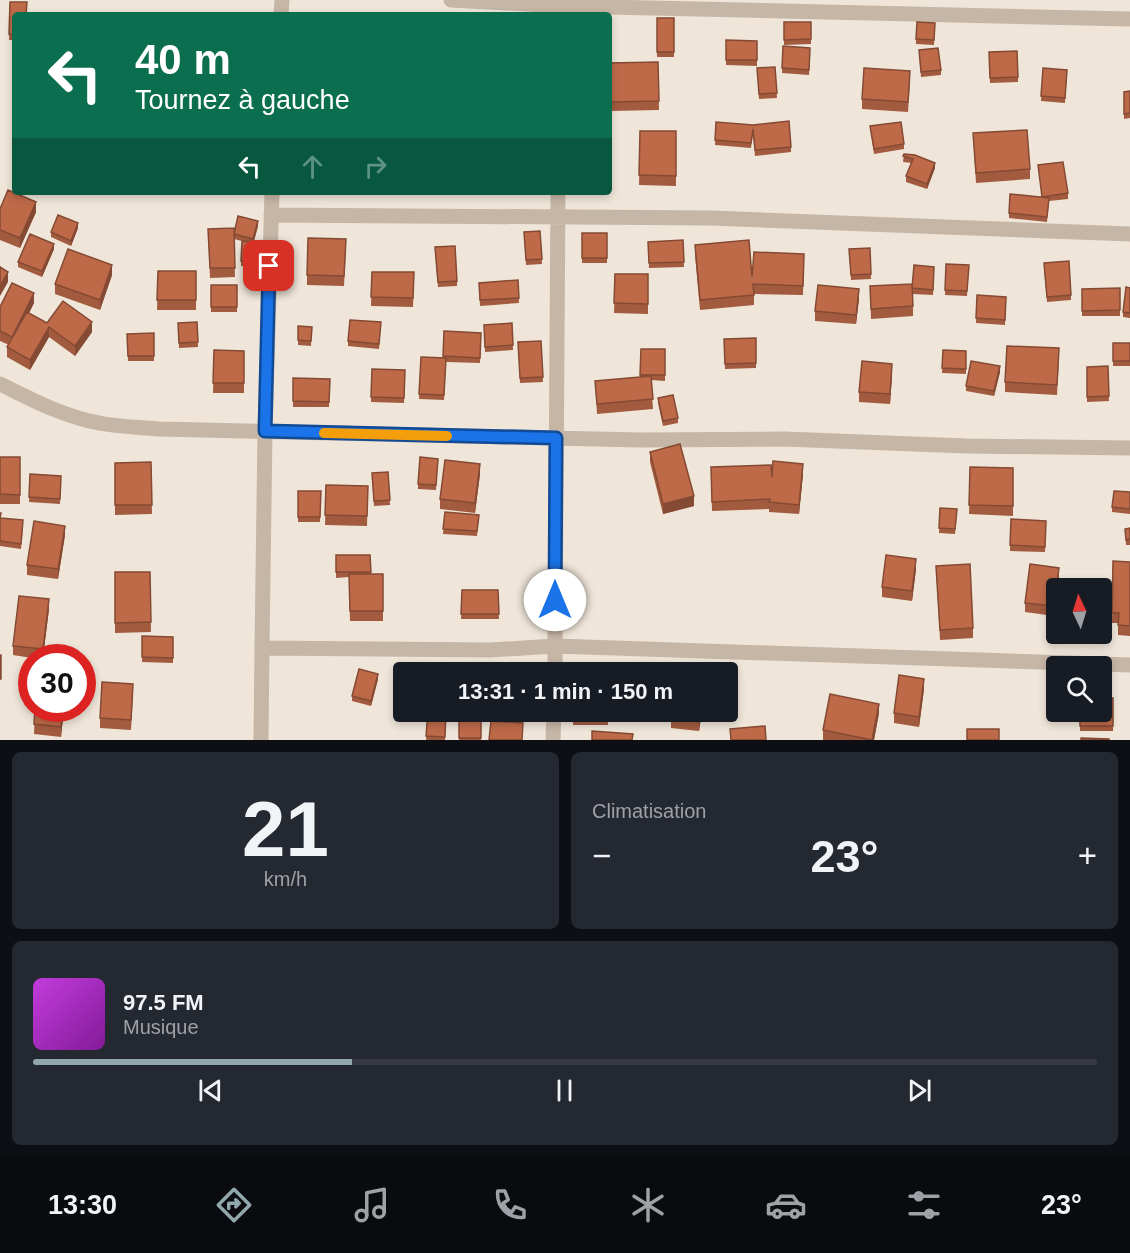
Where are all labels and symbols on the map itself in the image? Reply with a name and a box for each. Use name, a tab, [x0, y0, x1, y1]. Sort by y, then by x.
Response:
pin	[243, 240, 294, 291]
position arrow	[523, 568, 587, 632]
north arrow	[1046, 578, 1112, 644]
speed limit sign: 30	[18, 644, 96, 722]

